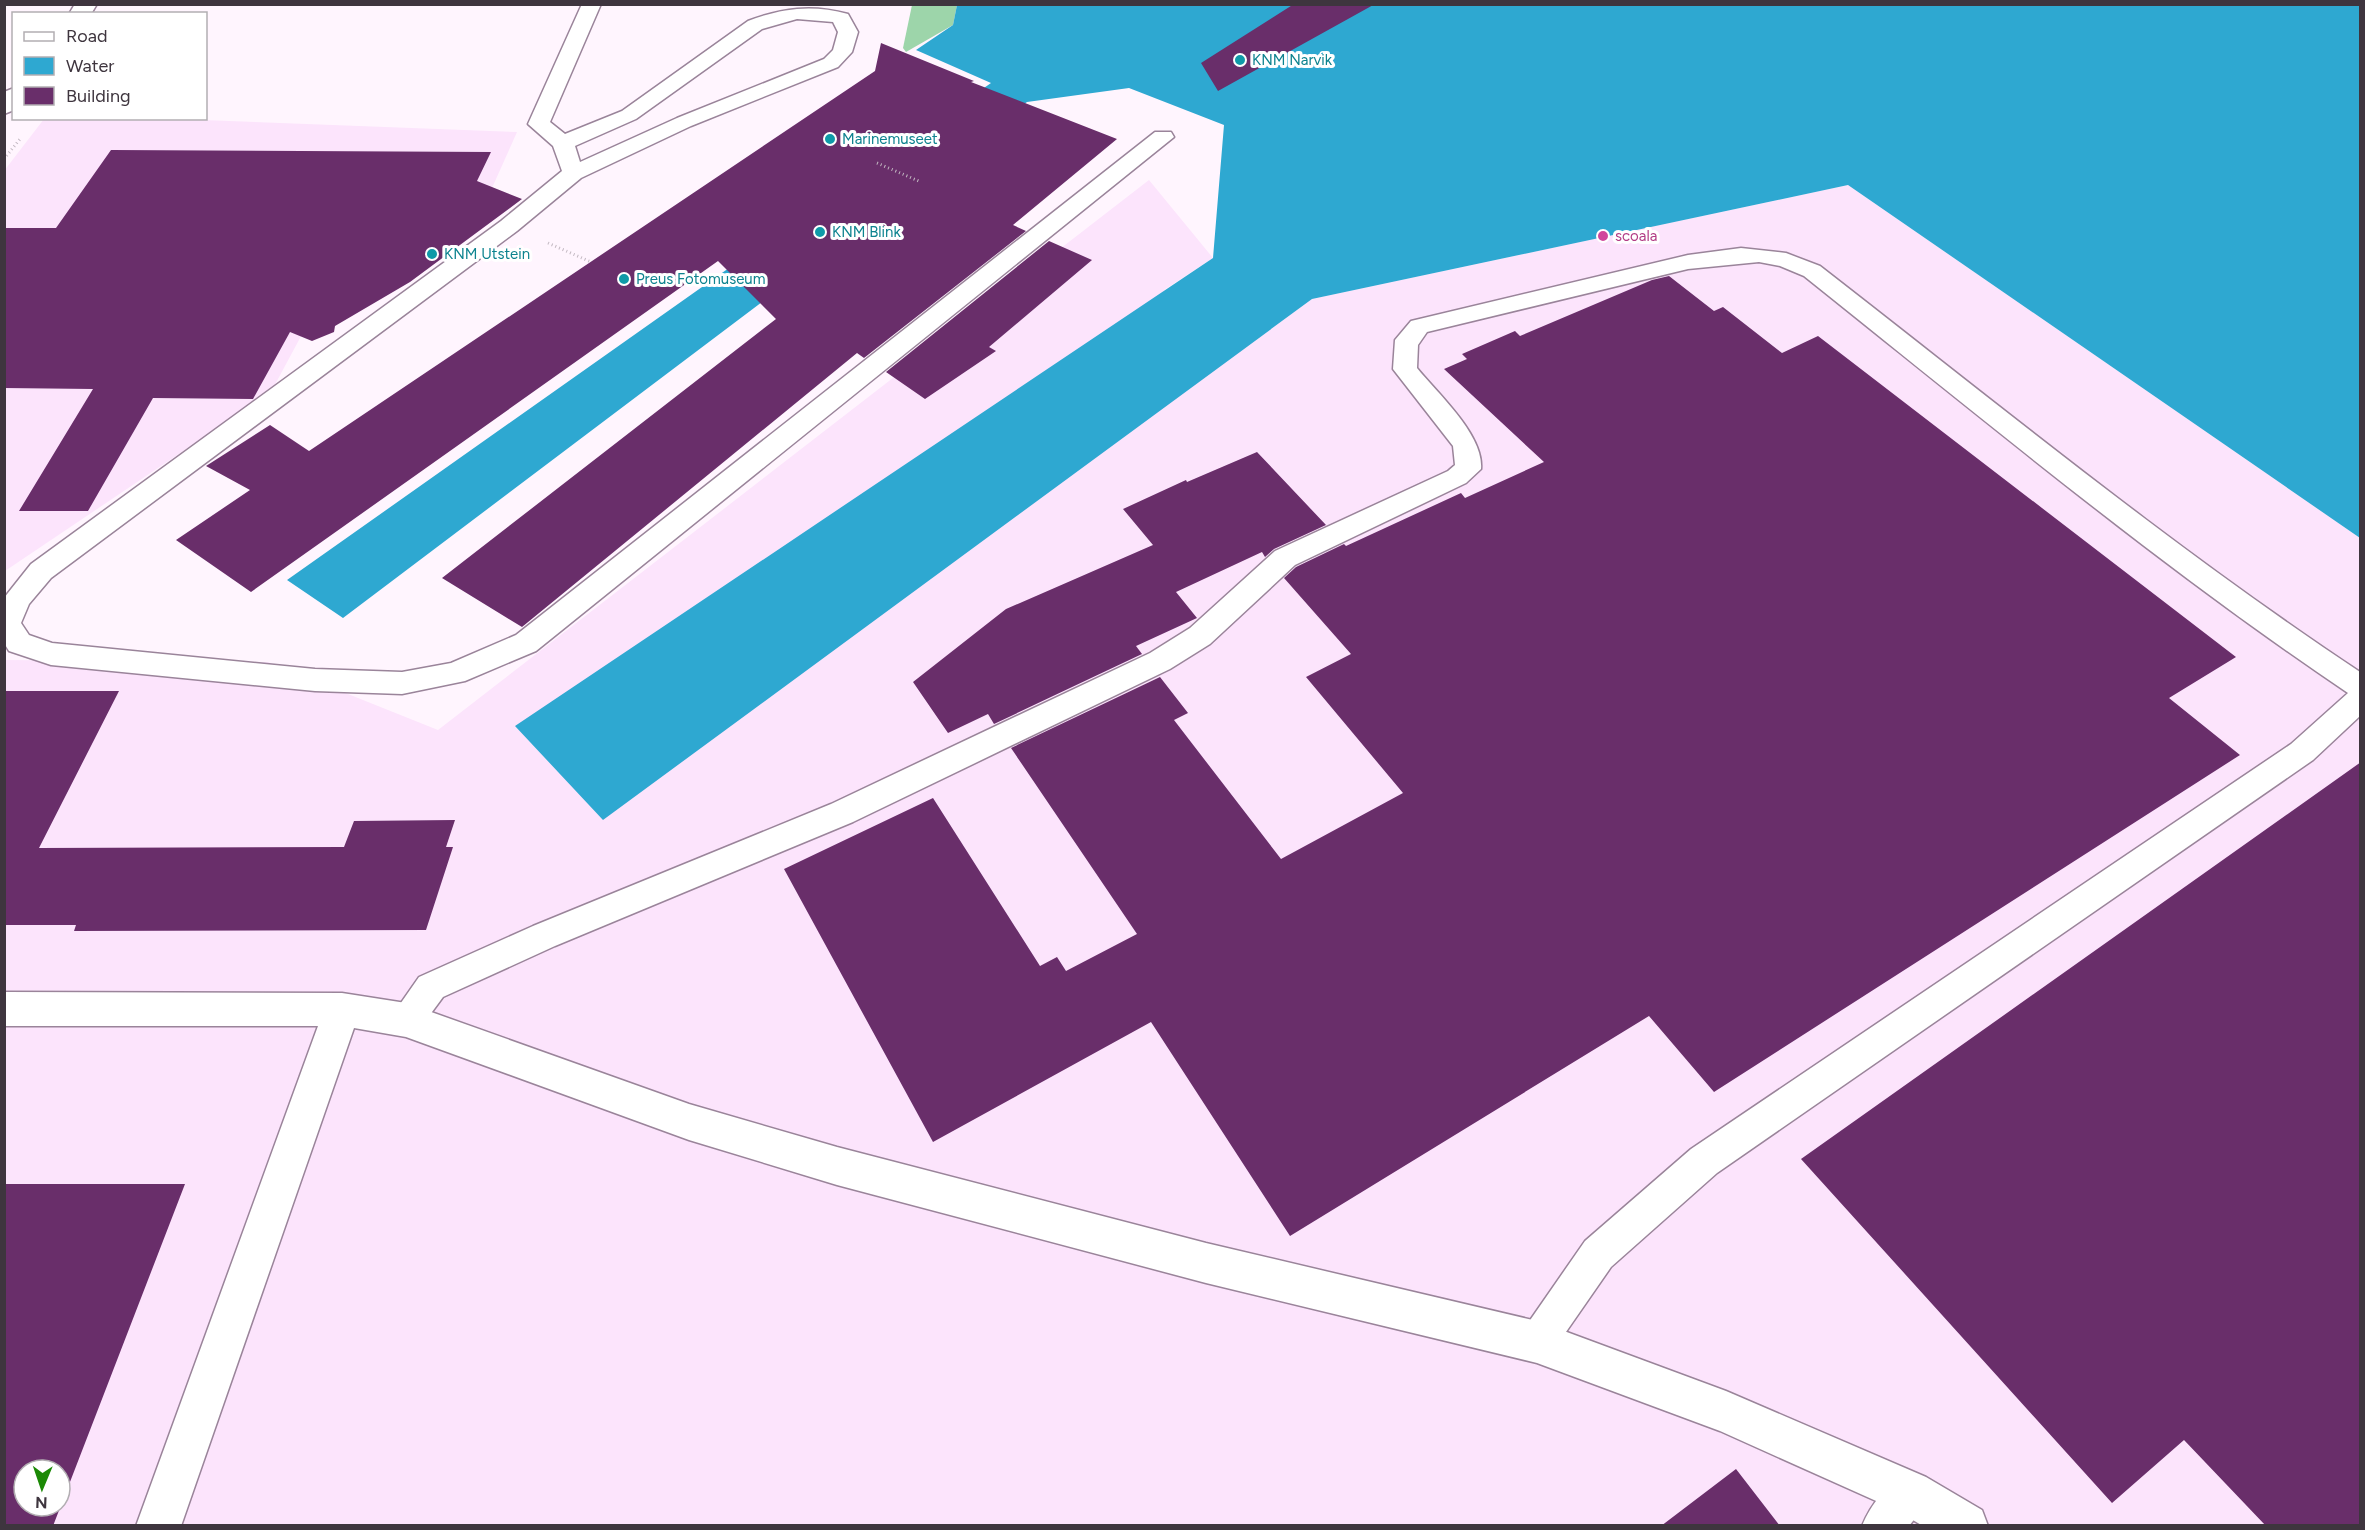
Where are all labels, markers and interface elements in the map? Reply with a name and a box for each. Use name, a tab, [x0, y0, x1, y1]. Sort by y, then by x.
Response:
legend	[12, 12, 207, 120]
text: Road	[66, 25, 107, 47]
place label: KNM Narvik	[1252, 51, 1333, 69]
marker: KNM Narvik	[1233, 53, 1247, 67]
text: Water	[66, 55, 114, 77]
text: Building	[66, 85, 131, 107]
place label: Marinemuseet	[842, 130, 938, 148]
marker: Marinemuseet	[823, 132, 837, 146]
place label: KNM Blink	[832, 223, 901, 241]
marker: KNM Blink	[813, 225, 827, 239]
place label: scoala	[1615, 227, 1657, 245]
marker: scoala	[1596, 229, 1610, 243]
place label: KNM Utstein	[444, 245, 530, 263]
marker: KNM Utstein	[425, 247, 439, 261]
place label: Preus Fotomuseum	[636, 270, 766, 288]
marker: Preus Fotomuseum	[617, 272, 631, 286]
north arrow	[12, 1458, 72, 1518]
text: N	[35, 1493, 48, 1512]

